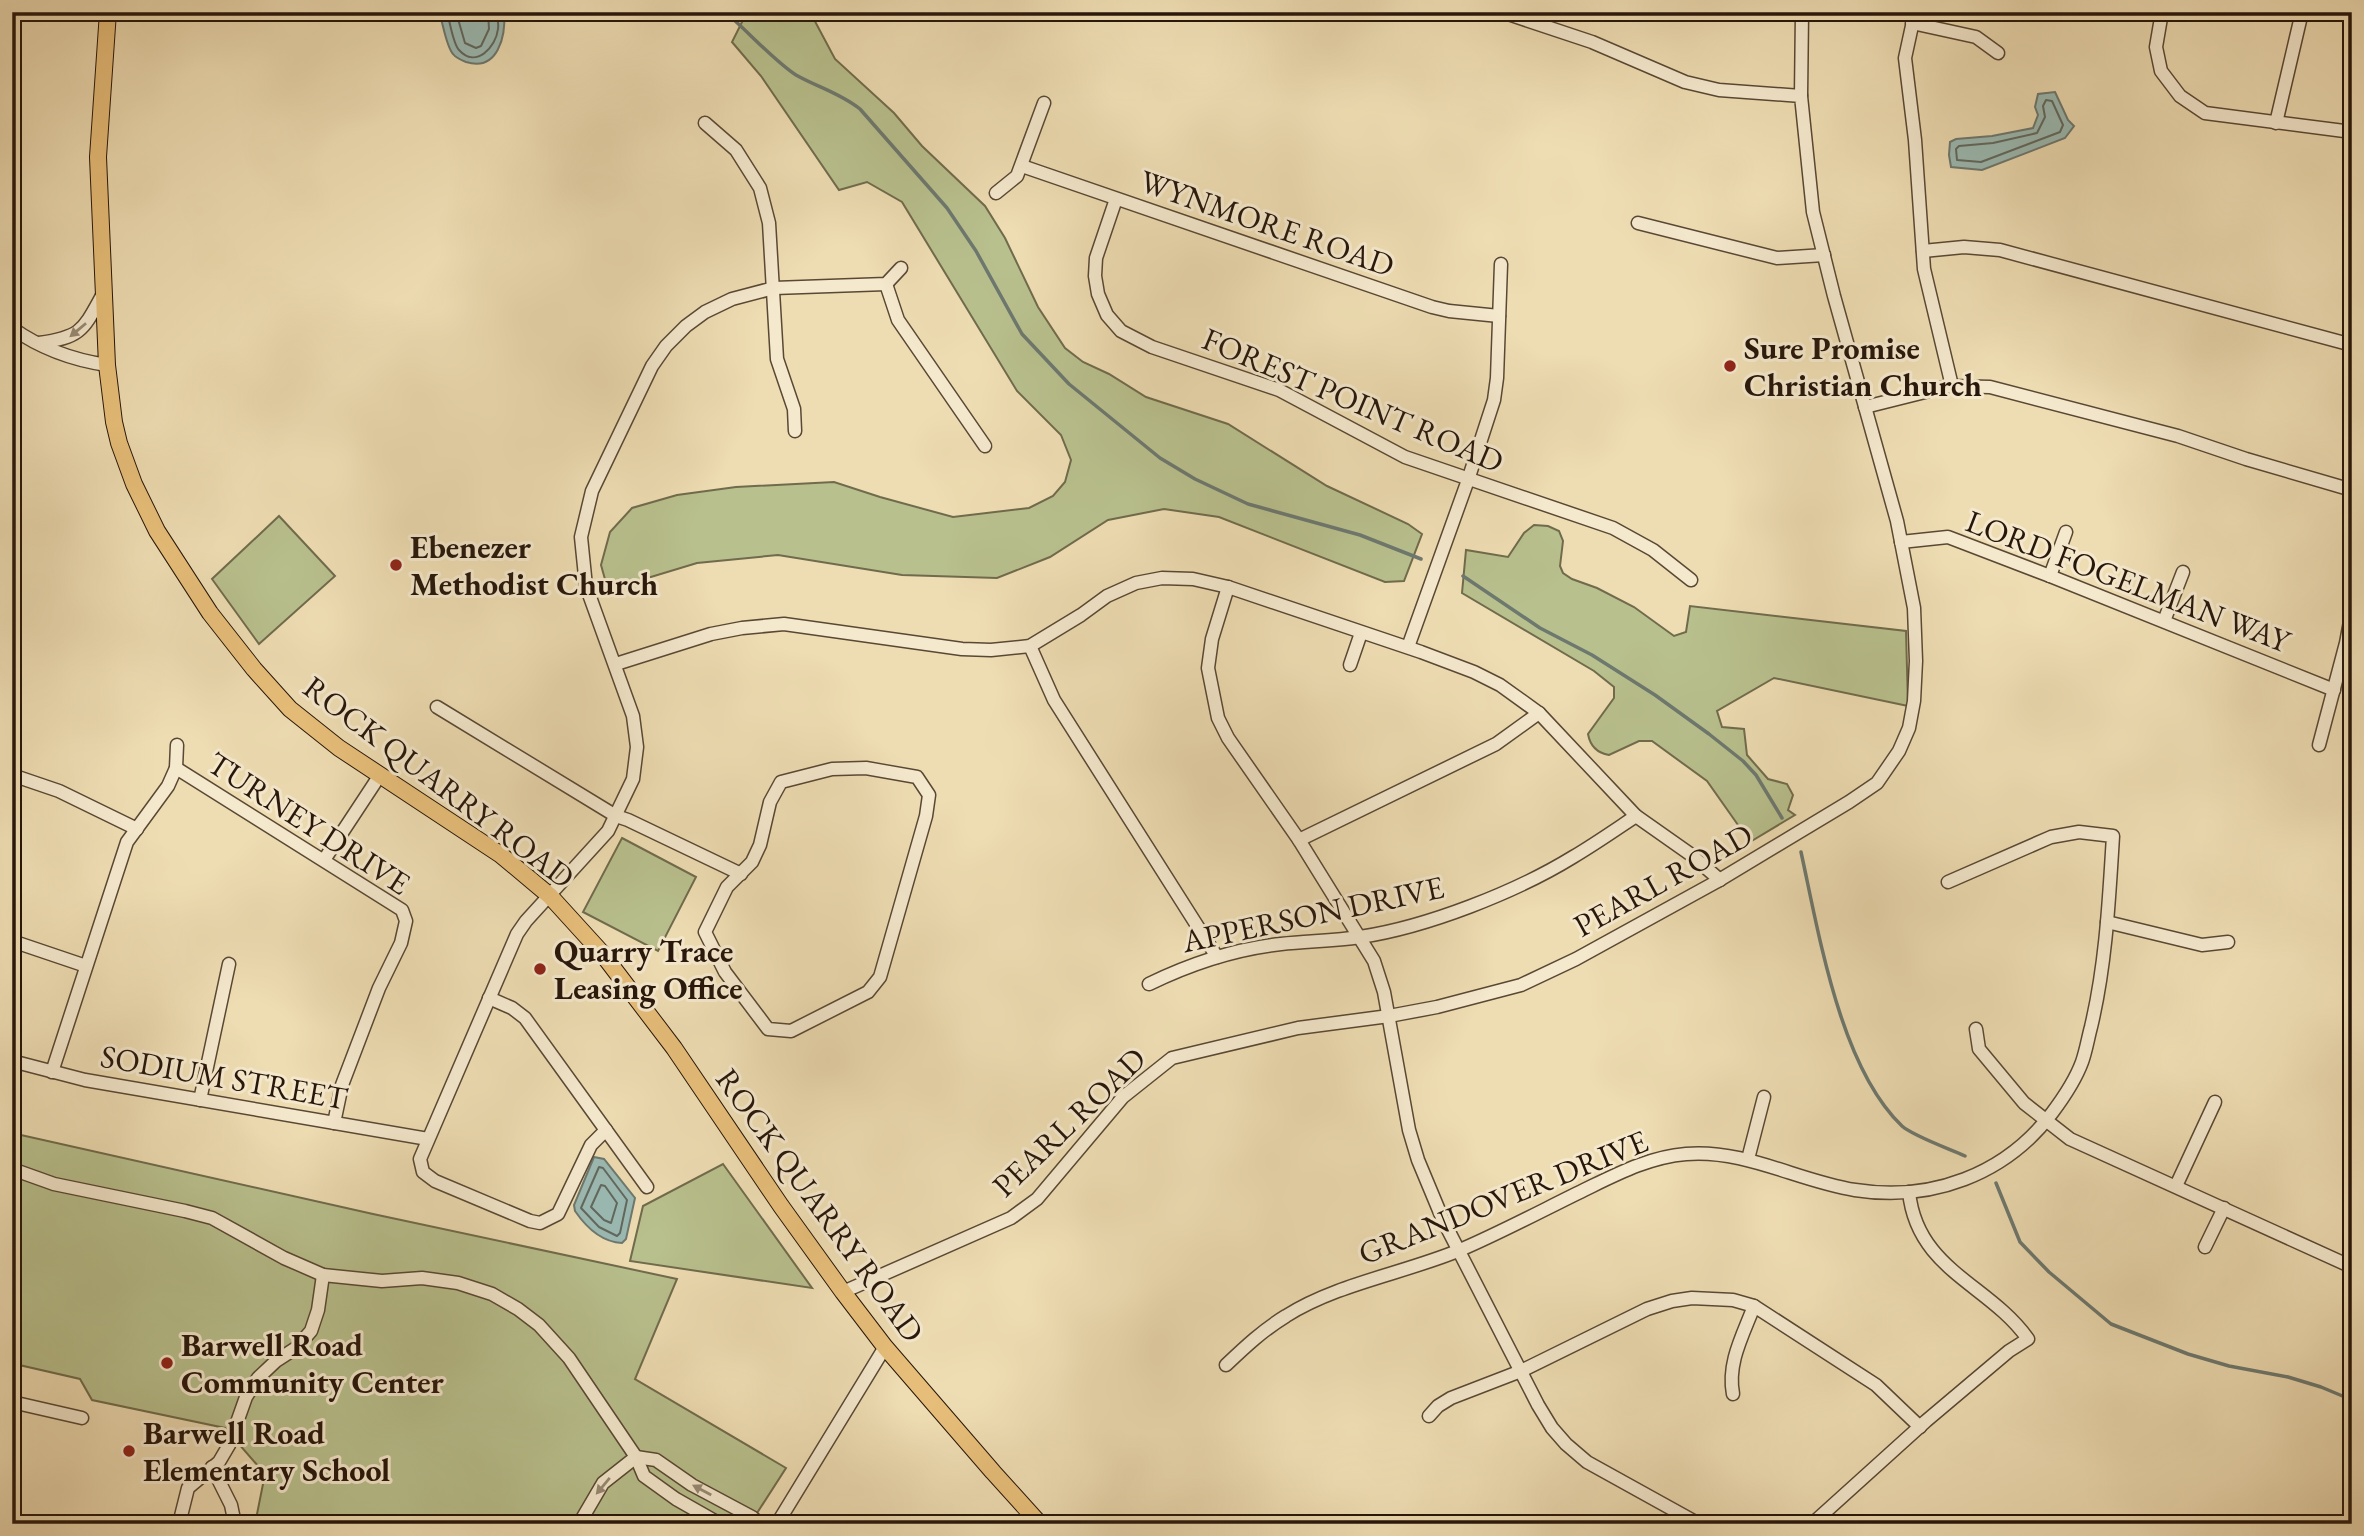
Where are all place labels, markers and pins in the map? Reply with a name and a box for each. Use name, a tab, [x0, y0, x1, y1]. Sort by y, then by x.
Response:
place label: Sure Promise Christian Church	[1744, 327, 1982, 406]
marker: Sure Promise Christian Church	[1722, 358, 1738, 374]
place label: Ebenezer Methodist Church	[410, 526, 658, 605]
marker: Ebenezer Methodist Church	[388, 557, 404, 573]
place label: Quarry Trace Leasing Office	[554, 930, 743, 1009]
marker: Quarry Trace Leasing Office	[532, 961, 548, 977]
place label: Barwell Road Community Center	[181, 1324, 445, 1403]
marker: Barwell Road Community Center	[159, 1355, 175, 1371]
place label: Barwell Road Elementary School	[143, 1412, 390, 1491]
marker: Barwell Road Elementary School	[121, 1443, 137, 1459]

